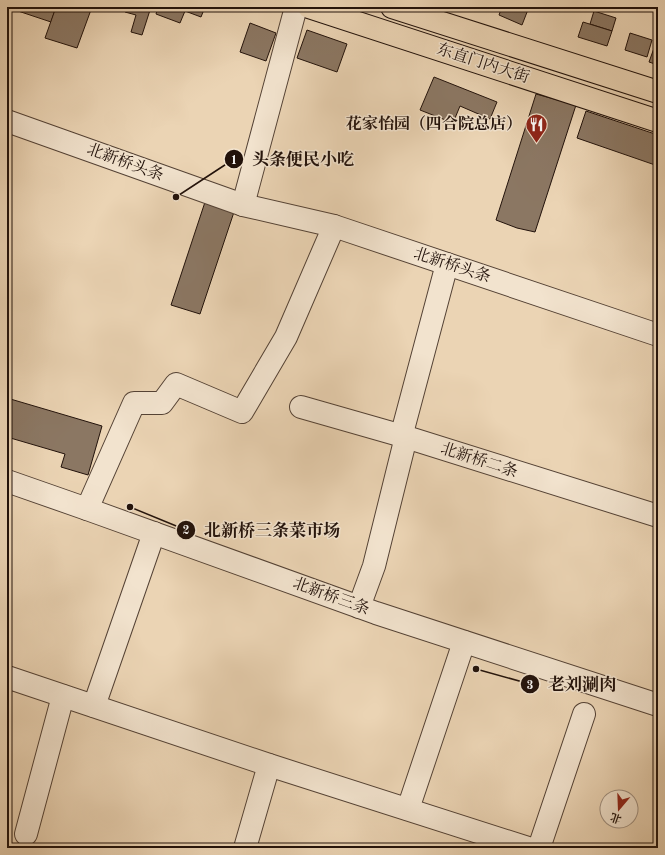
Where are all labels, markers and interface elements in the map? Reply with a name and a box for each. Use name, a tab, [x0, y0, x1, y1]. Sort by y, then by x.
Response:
street label: 东直门内大街	[435, 40, 532, 86]
restaurant icon: 花家怡园（四合院总店）	[524, 112, 550, 145]
place label: 花家怡园（四合院总店）	[346, 114, 522, 133]
street label: 北新桥头条	[85, 140, 166, 184]
callout: 头条便民小吃	[224, 145, 362, 174]
text: 头条便民小吃	[252, 150, 354, 169]
text: 1	[231, 155, 237, 167]
street label: 北新桥头条	[411, 244, 493, 286]
street label: 北新桥二条	[438, 439, 520, 481]
callout: 北新桥三条菜市场	[176, 516, 348, 545]
text: 北新桥三条菜市场	[204, 521, 340, 540]
text: 2	[183, 525, 190, 537]
street label: 北新桥三条	[291, 574, 372, 618]
callout: 老刘涮肉	[520, 670, 624, 699]
text: 老刘涮肉	[548, 675, 616, 694]
text: 3	[527, 680, 534, 692]
north arrow	[599, 789, 639, 829]
text: 北	[609, 810, 623, 825]

